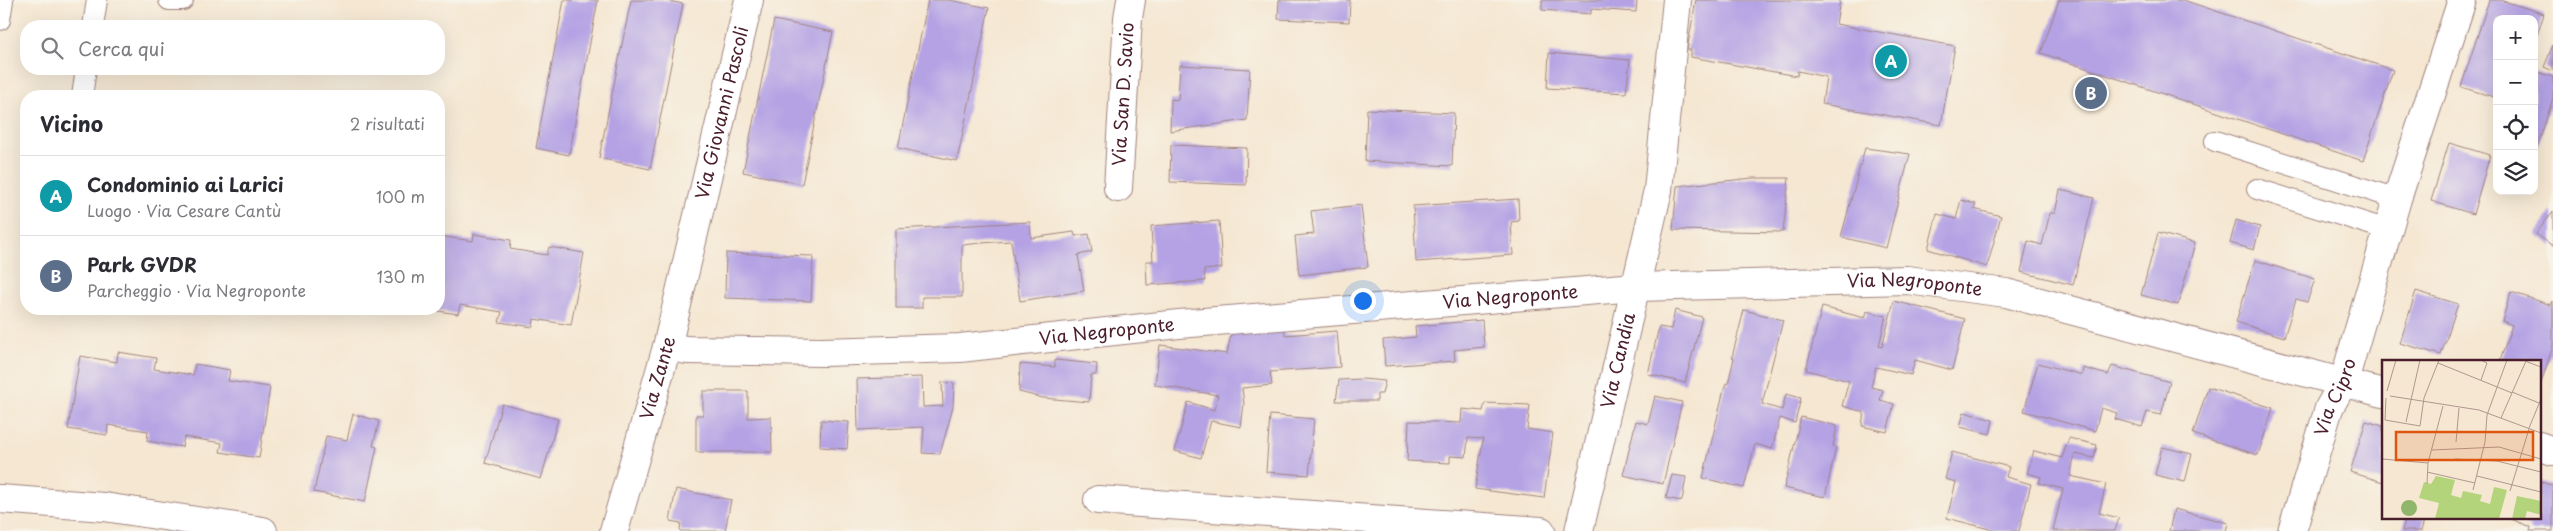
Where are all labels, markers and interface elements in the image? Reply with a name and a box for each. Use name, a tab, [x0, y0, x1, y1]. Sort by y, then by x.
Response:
map controls	[2493, 15, 2538, 195]
button: +	[2493, 15, 2538, 60]
search box	[20, 20, 445, 75]
street label: Via San D. Savio	[1104, 22, 1140, 167]
street label: Via Giovanni Pascoli	[687, 23, 754, 202]
icon: search	[38, 34, 66, 62]
text: Cerca qui	[78, 34, 165, 62]
pin: A	[1875, 42, 1907, 80]
button: −	[2493, 60, 2538, 105]
pin: B	[2075, 74, 2107, 112]
button: locate	[2493, 105, 2538, 150]
text: Vicino	[40, 107, 103, 139]
text: 2 risultati	[350, 111, 425, 135]
button: layers	[2493, 150, 2538, 195]
text: Condominio ai Larici	[87, 170, 283, 198]
text: A	[50, 184, 62, 208]
text: 100 m	[376, 184, 425, 208]
text: Luogo · Via Cesare Cantù	[87, 198, 281, 222]
text: Park GVDR	[87, 250, 196, 278]
text: B	[51, 264, 61, 288]
text: 130 m	[377, 264, 425, 288]
street label: Via Negroponte	[1846, 265, 1984, 302]
street label: Via Negroponte	[1441, 277, 1579, 315]
text: Parcheggio · Via Negroponte	[87, 278, 306, 302]
your location	[1350, 288, 1376, 314]
street label: Via Candia	[1593, 309, 1641, 411]
street label: Via Negroponte	[1038, 310, 1176, 351]
street label: Via Zante	[632, 333, 681, 423]
street label: Via Cipro	[2306, 355, 2362, 439]
inset map	[2382, 360, 2540, 518]

